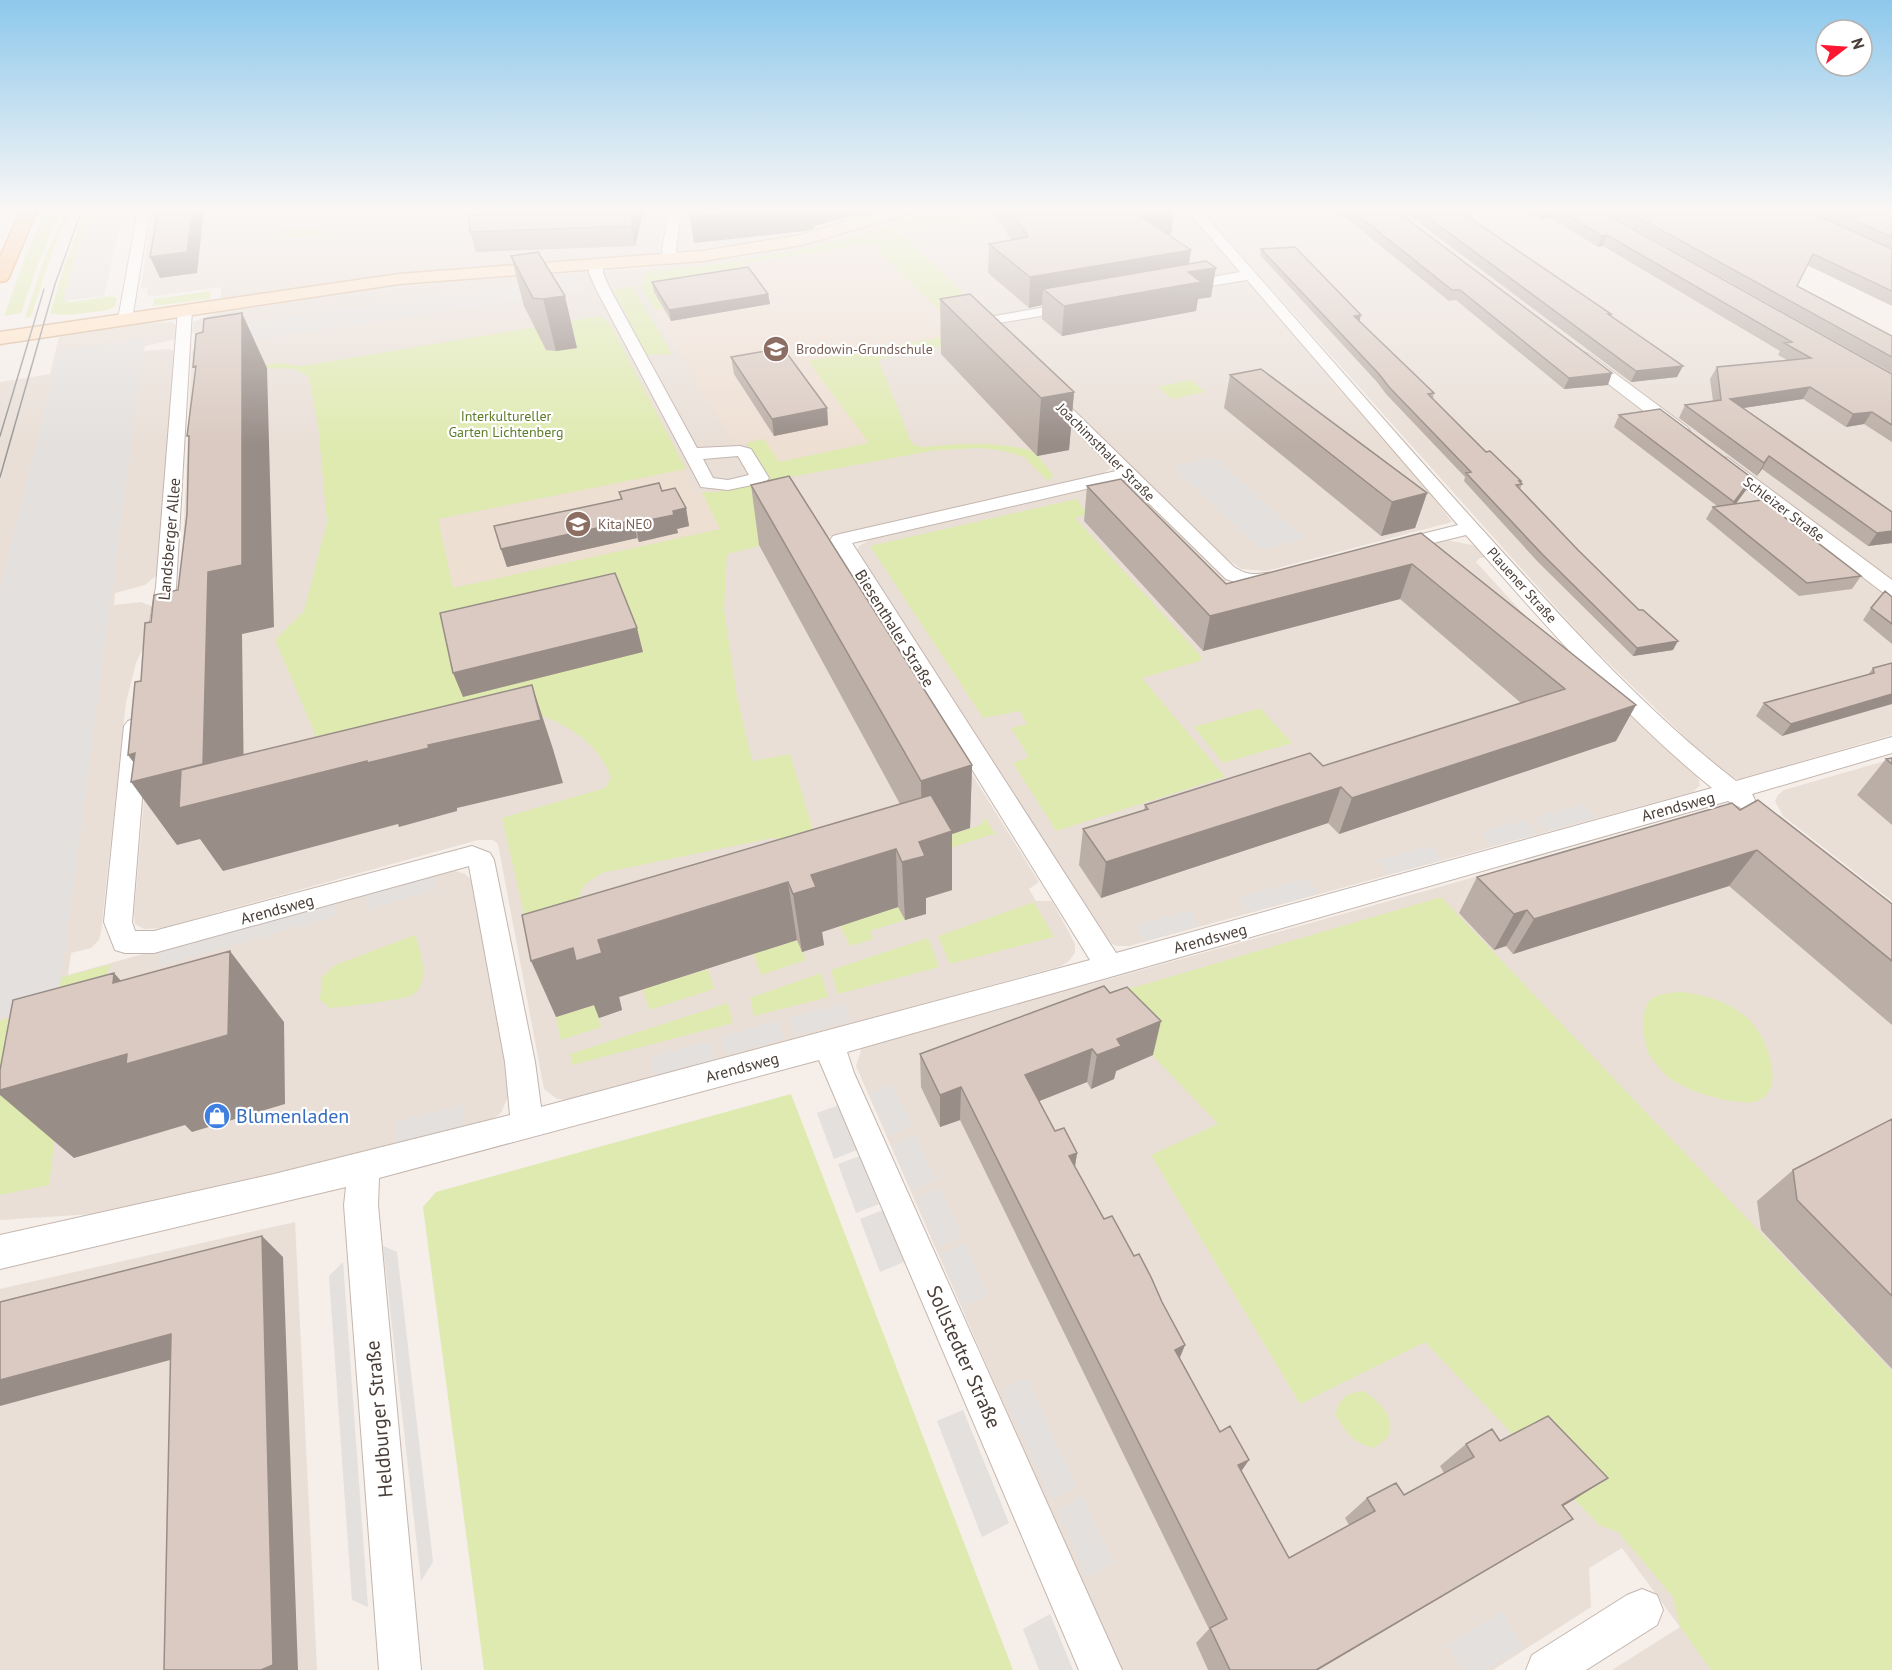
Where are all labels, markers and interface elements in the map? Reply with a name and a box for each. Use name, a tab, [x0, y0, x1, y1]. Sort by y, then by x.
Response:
north arrow	[1814, 18, 1874, 78]
text: N	[1847, 36, 1869, 52]
school or university icon: Brodowin-Grundschule	[761, 334, 791, 364]
place label: Brodowin-Grundschule	[796, 340, 933, 358]
street label: Joachimsthaler Straße	[1052, 398, 1159, 505]
park label: Interkultureller Garten Lichtenberg	[448, 407, 564, 441]
street label: Schleizer Straße	[1740, 473, 1828, 545]
street label: Landsberger Allee	[154, 477, 184, 601]
school or university icon: Kita NEO	[563, 509, 593, 539]
place label: Kita NEO	[598, 515, 652, 533]
street label: Plauener Straße	[1483, 543, 1561, 627]
street label: Biesenthaler Straße	[851, 565, 939, 691]
street label: Arendsweg	[1639, 787, 1717, 825]
street label: Arendsweg	[238, 890, 316, 928]
street label: Arendsweg	[1171, 919, 1249, 957]
street label: Arendsweg	[703, 1048, 781, 1086]
shop icon: Blumenladen	[202, 1101, 232, 1131]
place label: Blumenladen	[236, 1103, 349, 1129]
street label: Sollstedter Straße	[921, 1281, 1007, 1433]
street label: Heldburger Straße	[359, 1339, 399, 1499]

